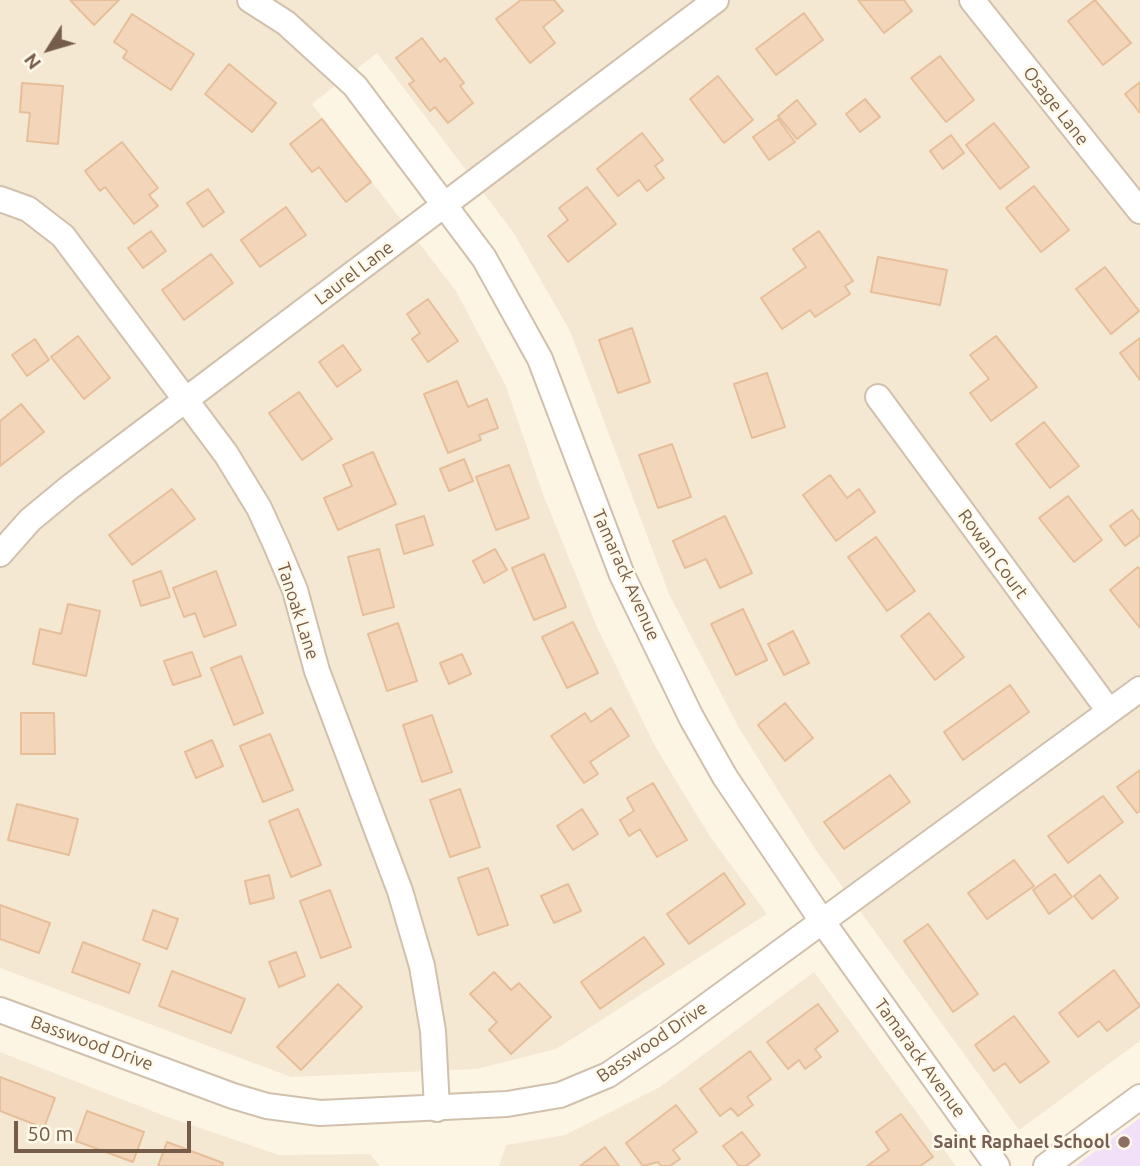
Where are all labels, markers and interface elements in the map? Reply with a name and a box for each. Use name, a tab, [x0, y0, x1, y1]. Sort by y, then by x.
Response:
north arrow	[14, 14, 84, 84]
text: N	[19, 49, 45, 74]
street label: Osage Lane	[1019, 62, 1093, 150]
street label: Laurel Lane	[310, 236, 398, 310]
street label: Rowan Court	[953, 505, 1033, 603]
street label: Tamarack Avenue	[587, 506, 665, 644]
street label: Tanoak Lane	[272, 560, 324, 662]
street label: Tamarack Avenue	[870, 994, 970, 1122]
street label: Basswood Drive	[593, 997, 711, 1087]
street label: Basswood Drive	[28, 1011, 156, 1075]
scale bar	[18, 1106, 194, 1150]
text: 50 m	[27, 1121, 74, 1145]
place label: Saint Raphael School	[933, 1131, 1110, 1153]
marker: Saint Raphael School	[1116, 1134, 1132, 1150]

